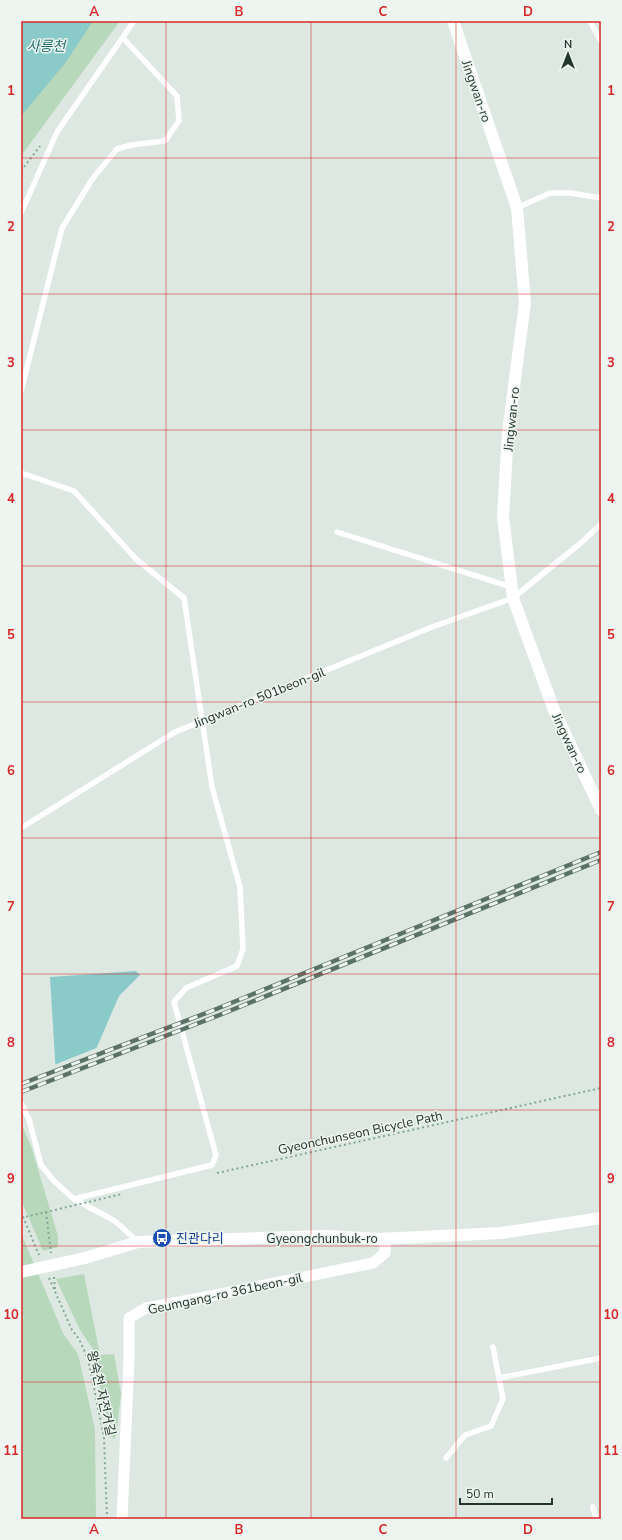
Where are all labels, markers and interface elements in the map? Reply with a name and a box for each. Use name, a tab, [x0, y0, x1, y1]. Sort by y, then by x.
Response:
text: A	[89, 3, 99, 21]
text: B	[235, 3, 244, 21]
text: C	[379, 3, 388, 21]
text: D	[523, 3, 533, 21]
north arrow	[548, 34, 588, 74]
water label: 사릉천	[27, 37, 66, 56]
text: N	[564, 37, 572, 52]
street label: Jingwan-ro	[457, 57, 495, 125]
text: 1	[7, 82, 15, 100]
text: 1	[607, 82, 615, 100]
text: 2	[7, 218, 15, 236]
text: 2	[607, 218, 615, 236]
text: 3	[7, 354, 15, 372]
text: 3	[607, 354, 615, 372]
street label: Jingwan-ro	[500, 386, 524, 453]
text: 4	[7, 490, 15, 508]
text: 4	[607, 490, 615, 508]
text: 5	[7, 626, 15, 644]
text: 5	[607, 626, 615, 644]
street label: Jingwan-ro 501beon-gil	[190, 663, 328, 733]
street label: Jingwan-ro	[547, 709, 591, 777]
text: 6	[7, 762, 15, 780]
text: 6	[607, 762, 615, 780]
text: 7	[7, 898, 15, 916]
text: 7	[607, 898, 615, 916]
text: 8	[7, 1034, 15, 1052]
text: 8	[607, 1034, 615, 1052]
street label: Gyeonchunseon Bicycle Path	[276, 1107, 444, 1159]
text: 9	[7, 1170, 15, 1188]
text: 9	[607, 1170, 615, 1188]
bus stop icon: 진관다리	[151, 1227, 173, 1249]
place label: 진관다리	[176, 1230, 224, 1248]
street label: Gyeongchunbuk-ro	[266, 1230, 378, 1248]
street label: Geumgang-ro 361beon-gil	[146, 1269, 304, 1319]
text: 10	[3, 1306, 19, 1324]
text: 10	[603, 1306, 619, 1324]
street label: 왕숙천 자전거길	[82, 1349, 120, 1438]
text: 11	[3, 1442, 19, 1460]
text: 11	[603, 1442, 619, 1460]
scale bar	[460, 1480, 552, 1506]
text: 50 m	[466, 1486, 494, 1502]
text: A	[89, 1521, 99, 1539]
text: B	[235, 1521, 244, 1539]
text: C	[379, 1521, 388, 1539]
text: D	[523, 1521, 533, 1539]

